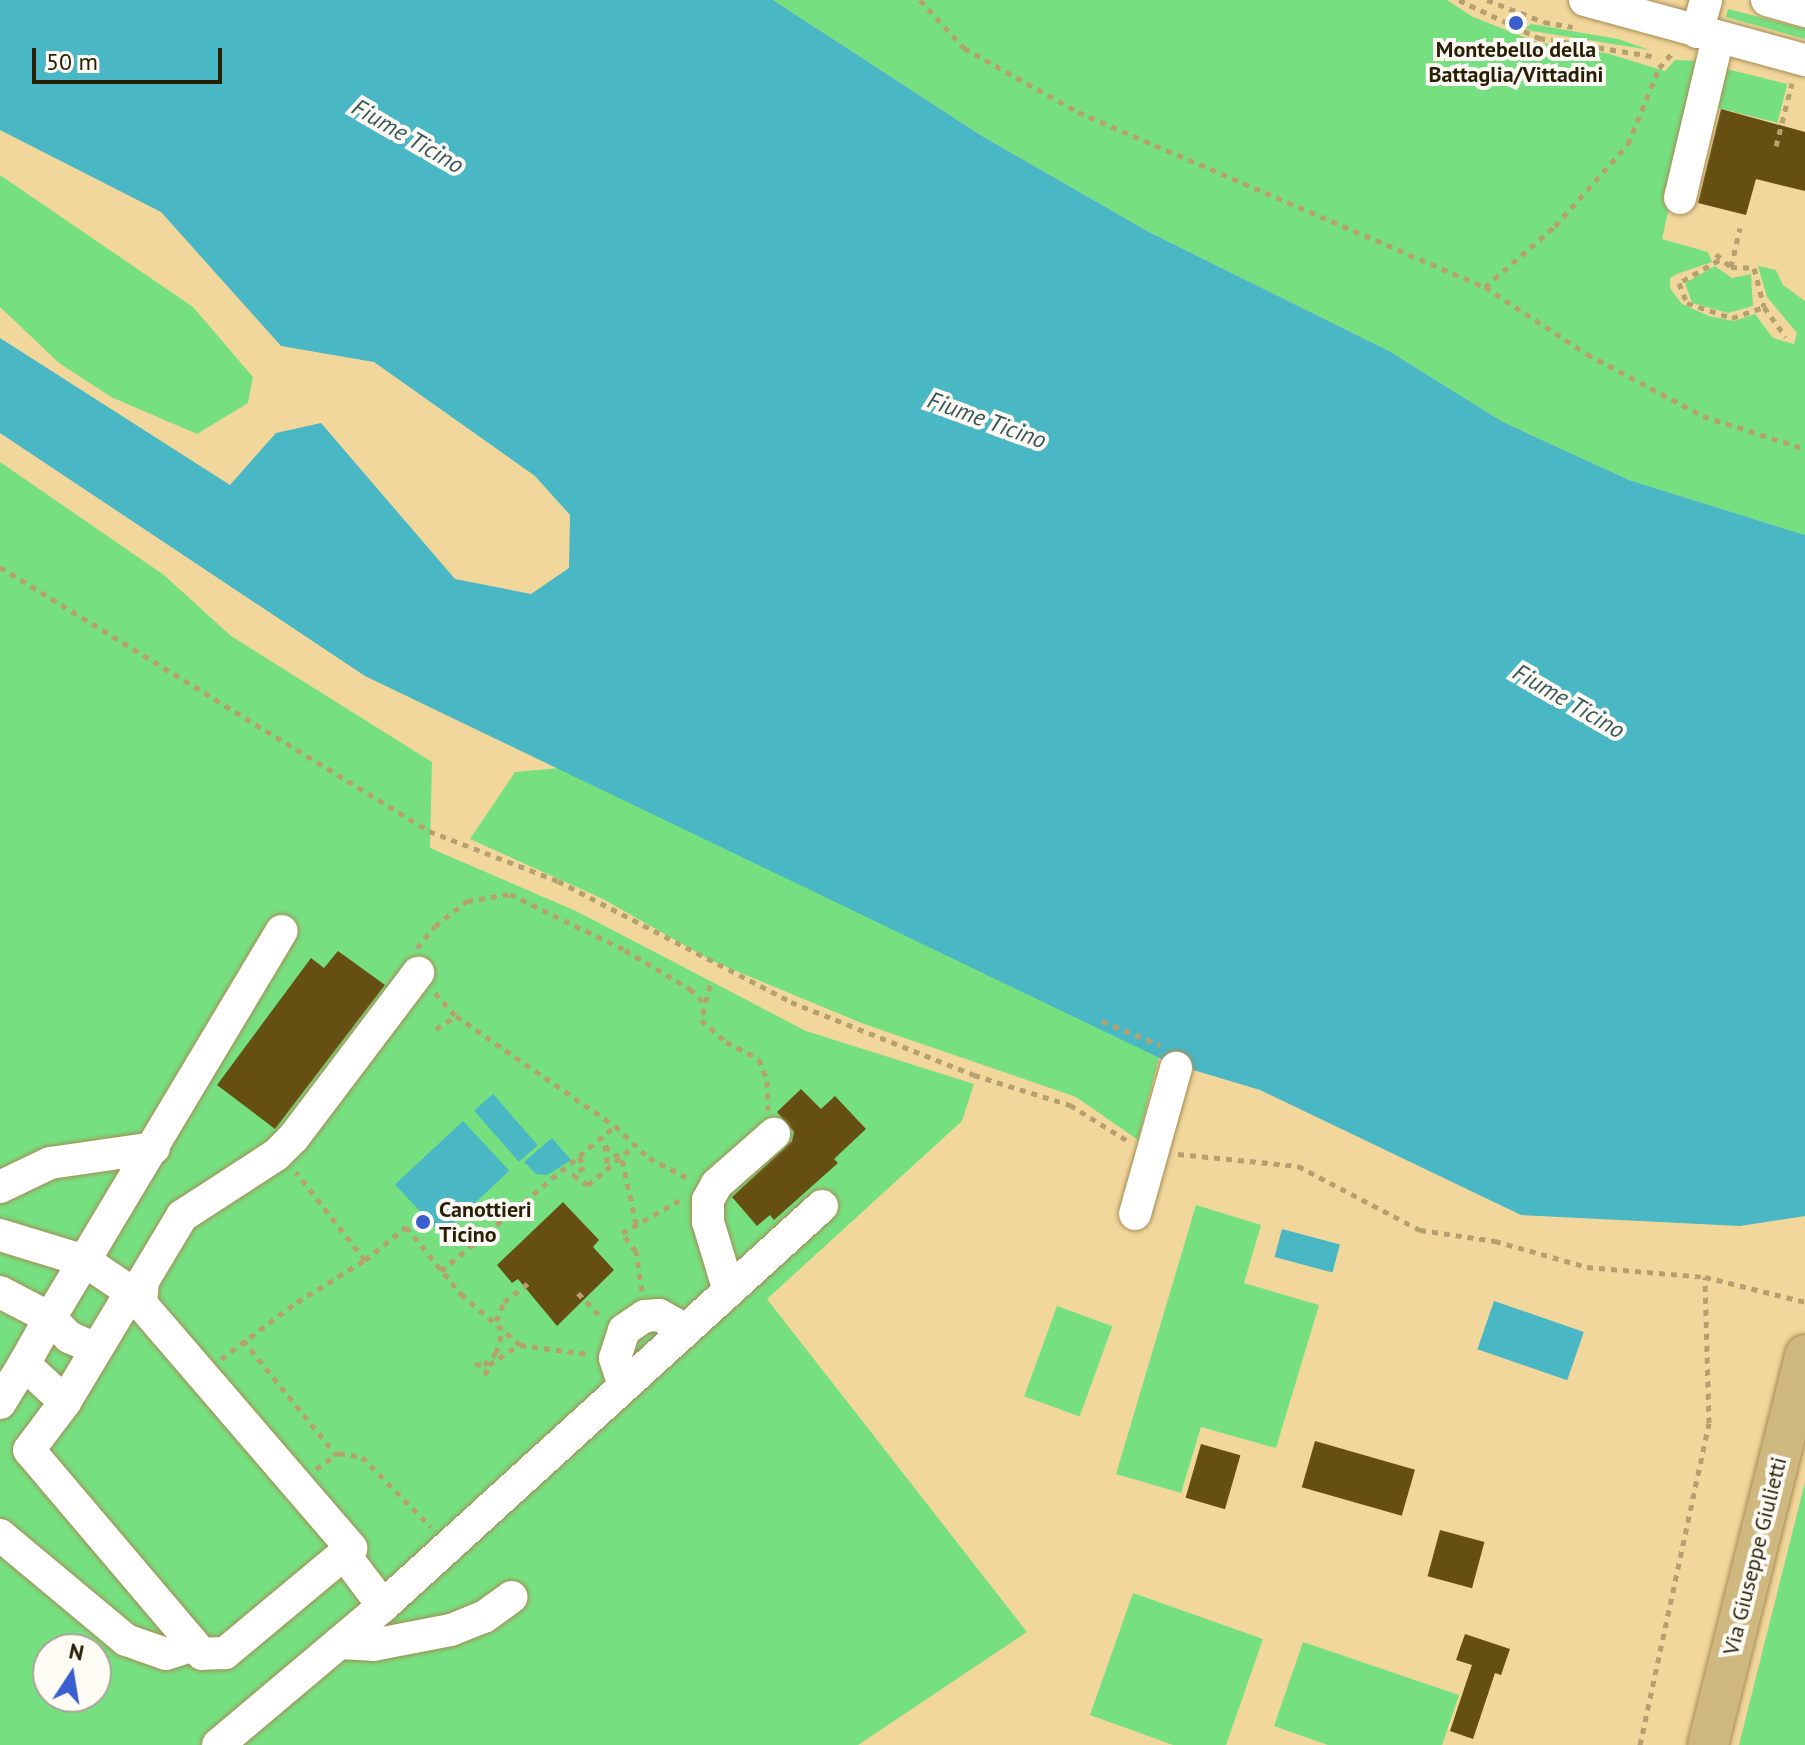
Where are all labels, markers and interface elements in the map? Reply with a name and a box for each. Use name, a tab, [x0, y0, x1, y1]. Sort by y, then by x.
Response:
marker: Montebello della Battaglia/Vittadini	[1507, 14, 1525, 32]
scale bar	[36, 32, 226, 82]
place label: Montebello della Battaglia/Vittadini	[1428, 36, 1604, 88]
text: 50 m	[46, 46, 98, 77]
water label: Fiume Ticino	[347, 92, 469, 180]
water label: Fiume Ticino	[923, 385, 1051, 455]
water label: Fiume Ticino	[1508, 657, 1630, 745]
place label: Canottieri Ticino	[439, 1196, 532, 1248]
marker: Canottieri Ticino	[414, 1213, 432, 1231]
street label: Via Giuseppe Giulietti	[1718, 1454, 1792, 1658]
north arrow	[32, 1633, 112, 1713]
text: N	[67, 1636, 87, 1667]

